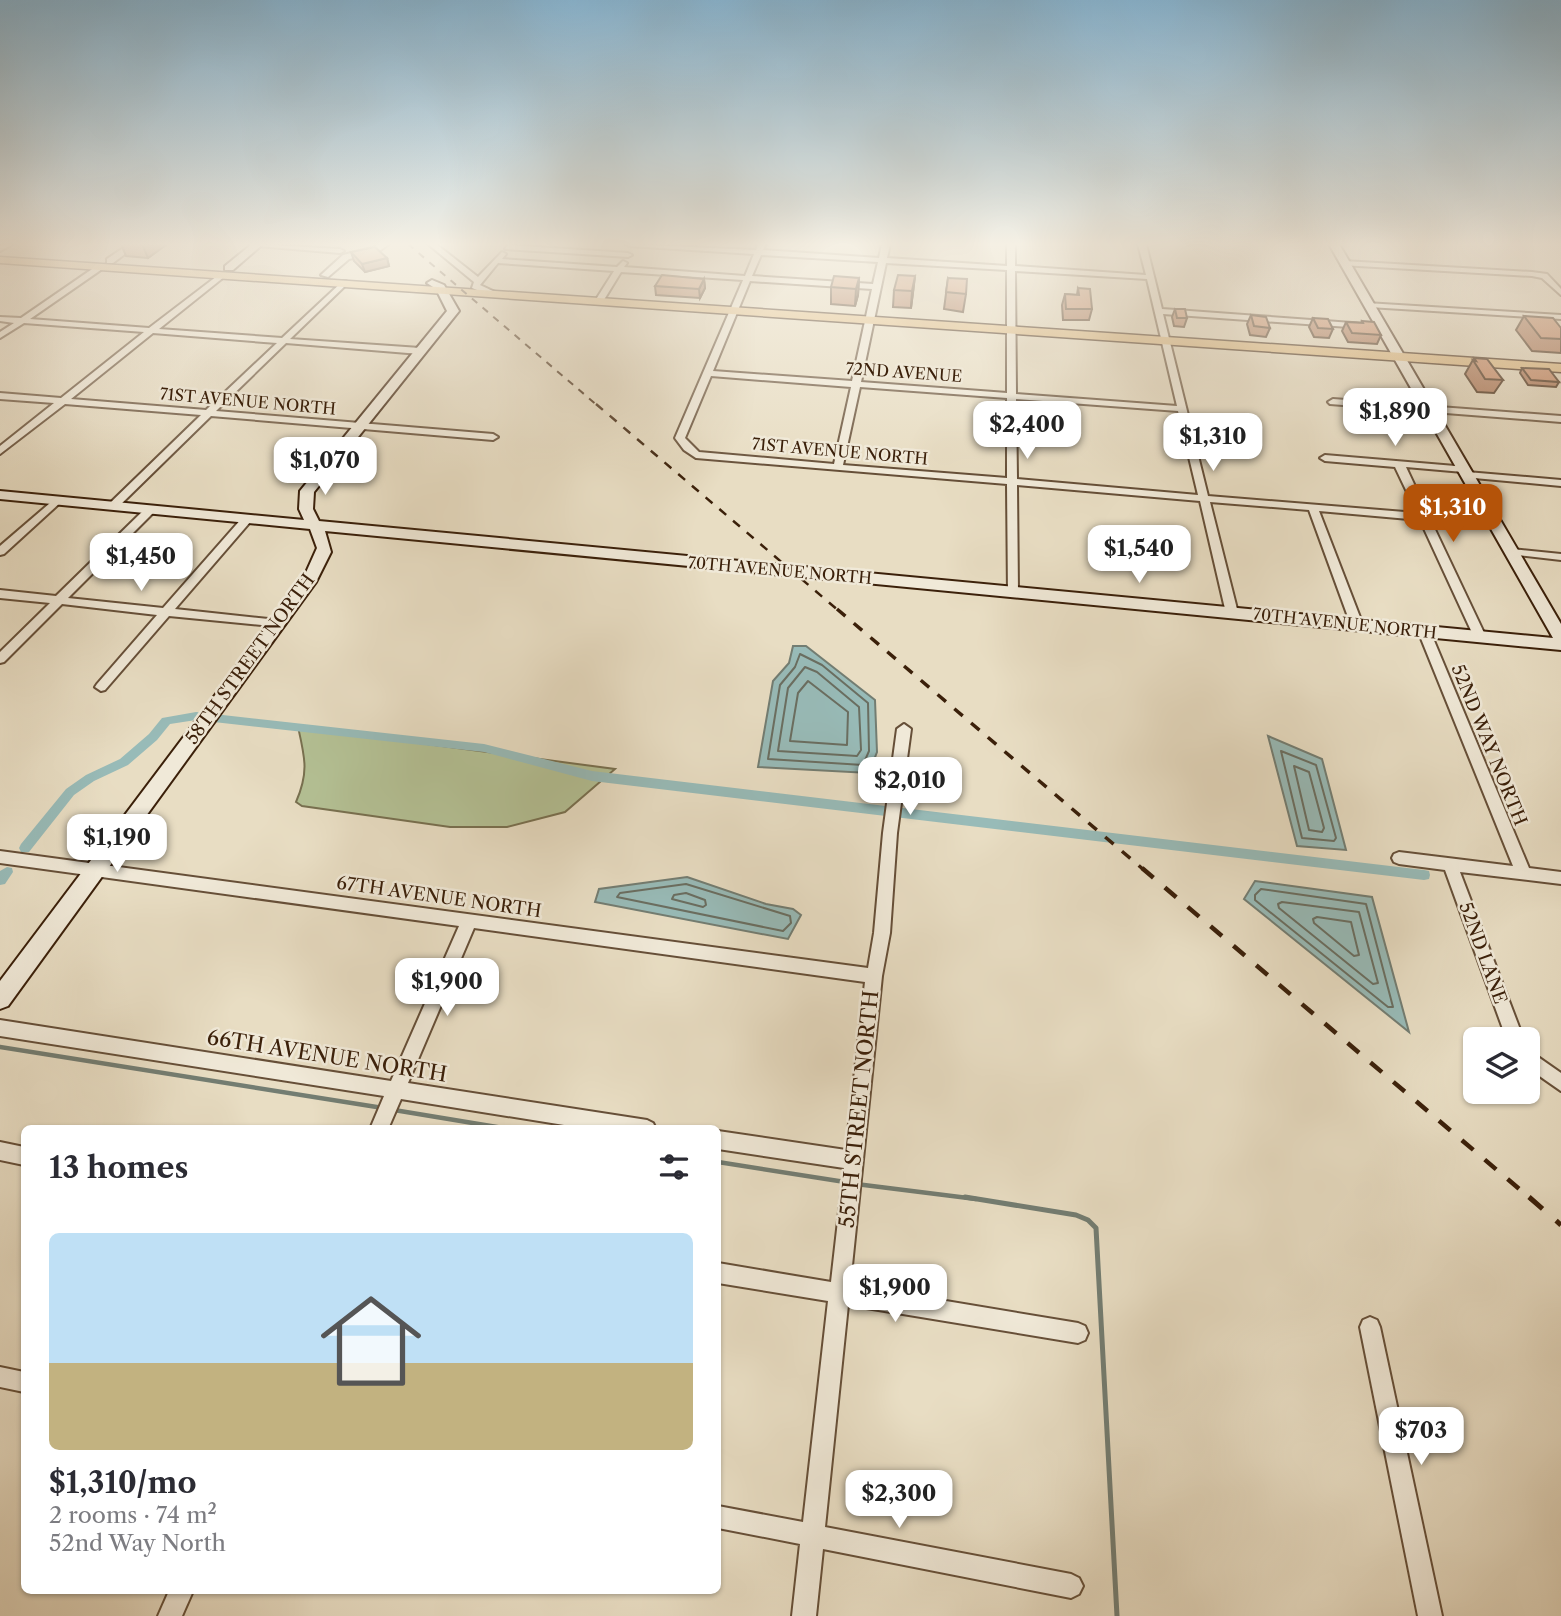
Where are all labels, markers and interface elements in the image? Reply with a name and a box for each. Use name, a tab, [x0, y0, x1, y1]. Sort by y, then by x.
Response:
street label: 72ND AVENUE	[845, 358, 963, 386]
street label: 71ST AVENUE NORTH	[159, 383, 337, 419]
pin: $1,890	[1338, 388, 1452, 448]
text: $1,890	[1359, 397, 1431, 425]
pin: $2,400	[970, 402, 1084, 461]
text: $2,400	[989, 410, 1065, 438]
pin: $1,310	[1156, 414, 1270, 473]
text: $1,310	[1179, 422, 1247, 450]
street label: 71ST AVENUE NORTH	[751, 433, 929, 469]
pin: $1,070	[268, 438, 382, 497]
text: $1,070	[290, 446, 360, 474]
pin: $1,310	[1396, 484, 1510, 544]
text: $1,310	[1419, 493, 1487, 521]
pin: $1,540	[1082, 526, 1196, 585]
pin: $1,450	[84, 534, 198, 593]
text: $1,540	[1104, 534, 1174, 562]
text: $1,450	[106, 542, 176, 570]
street label: 70TH AVENUE NORTH	[687, 552, 873, 588]
street label: 58TH STREET NORTH	[181, 569, 319, 749]
street label: 70TH AVENUE NORTH	[1252, 603, 1438, 643]
street label: 52ND WAY NORTH	[1447, 661, 1531, 829]
pin: $2,010	[853, 758, 967, 817]
text: $2,010	[874, 766, 946, 794]
pin: $1,190	[60, 814, 174, 874]
text: $1,190	[83, 823, 151, 851]
street label: 67TH AVENUE NORTH	[335, 872, 543, 922]
street label: 52ND LANE	[1454, 899, 1512, 1007]
pin: $1,900	[390, 958, 504, 1018]
text: $1,900	[411, 967, 483, 995]
street label: 55TH STREET NORTH	[834, 989, 883, 1229]
street label: 66TH AVENUE NORTH	[205, 1024, 449, 1087]
map controls	[1463, 1027, 1540, 1104]
button: layers	[1463, 1027, 1540, 1104]
icon: filters	[655, 1148, 693, 1186]
text: 13 homes	[49, 1149, 188, 1186]
pin: $1,900	[838, 1264, 952, 1324]
text: $1,900	[859, 1273, 931, 1301]
icon: home	[308, 1278, 434, 1404]
pin: $703	[1380, 1408, 1462, 1467]
text: $703	[1395, 1416, 1447, 1444]
text: $1,310/mo	[49, 1464, 197, 1501]
pin: $2,300	[842, 1470, 956, 1530]
text: $2,300	[861, 1479, 937, 1507]
text: 2 rooms · 74 m²	[49, 1501, 217, 1529]
text: 52nd Way North	[49, 1529, 226, 1557]

